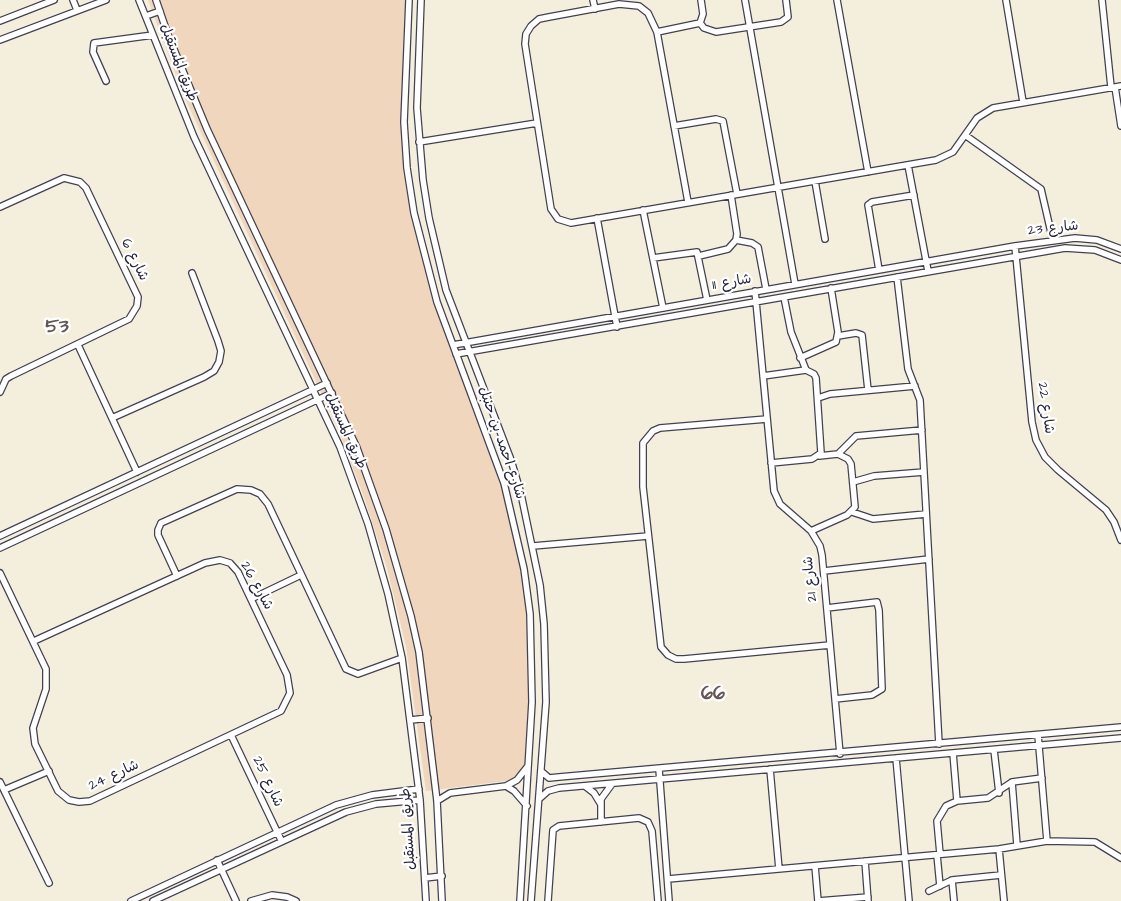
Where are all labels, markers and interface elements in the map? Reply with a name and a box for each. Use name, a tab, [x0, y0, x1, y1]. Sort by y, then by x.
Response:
street label: طريق المستقبل	[155, 22, 201, 104]
street label: شارع 23	[1027, 218, 1079, 240]
street label: شارع 6	[117, 236, 151, 284]
street label: شارع 11	[711, 271, 753, 295]
district label: 53	[45, 317, 69, 339]
street label: شارع 22	[1033, 381, 1057, 435]
street label: شارع احمد بن حنبل	[474, 385, 528, 501]
street label: طريق المستقبل	[321, 390, 369, 472]
street label: شارع 21	[800, 555, 822, 603]
street label: شارع 26	[236, 559, 276, 613]
district label: 66	[701, 684, 725, 706]
street label: شارع 25	[248, 754, 286, 810]
street label: شارع 24	[86, 757, 142, 795]
street label: طريق المستقبل	[398, 787, 420, 871]

